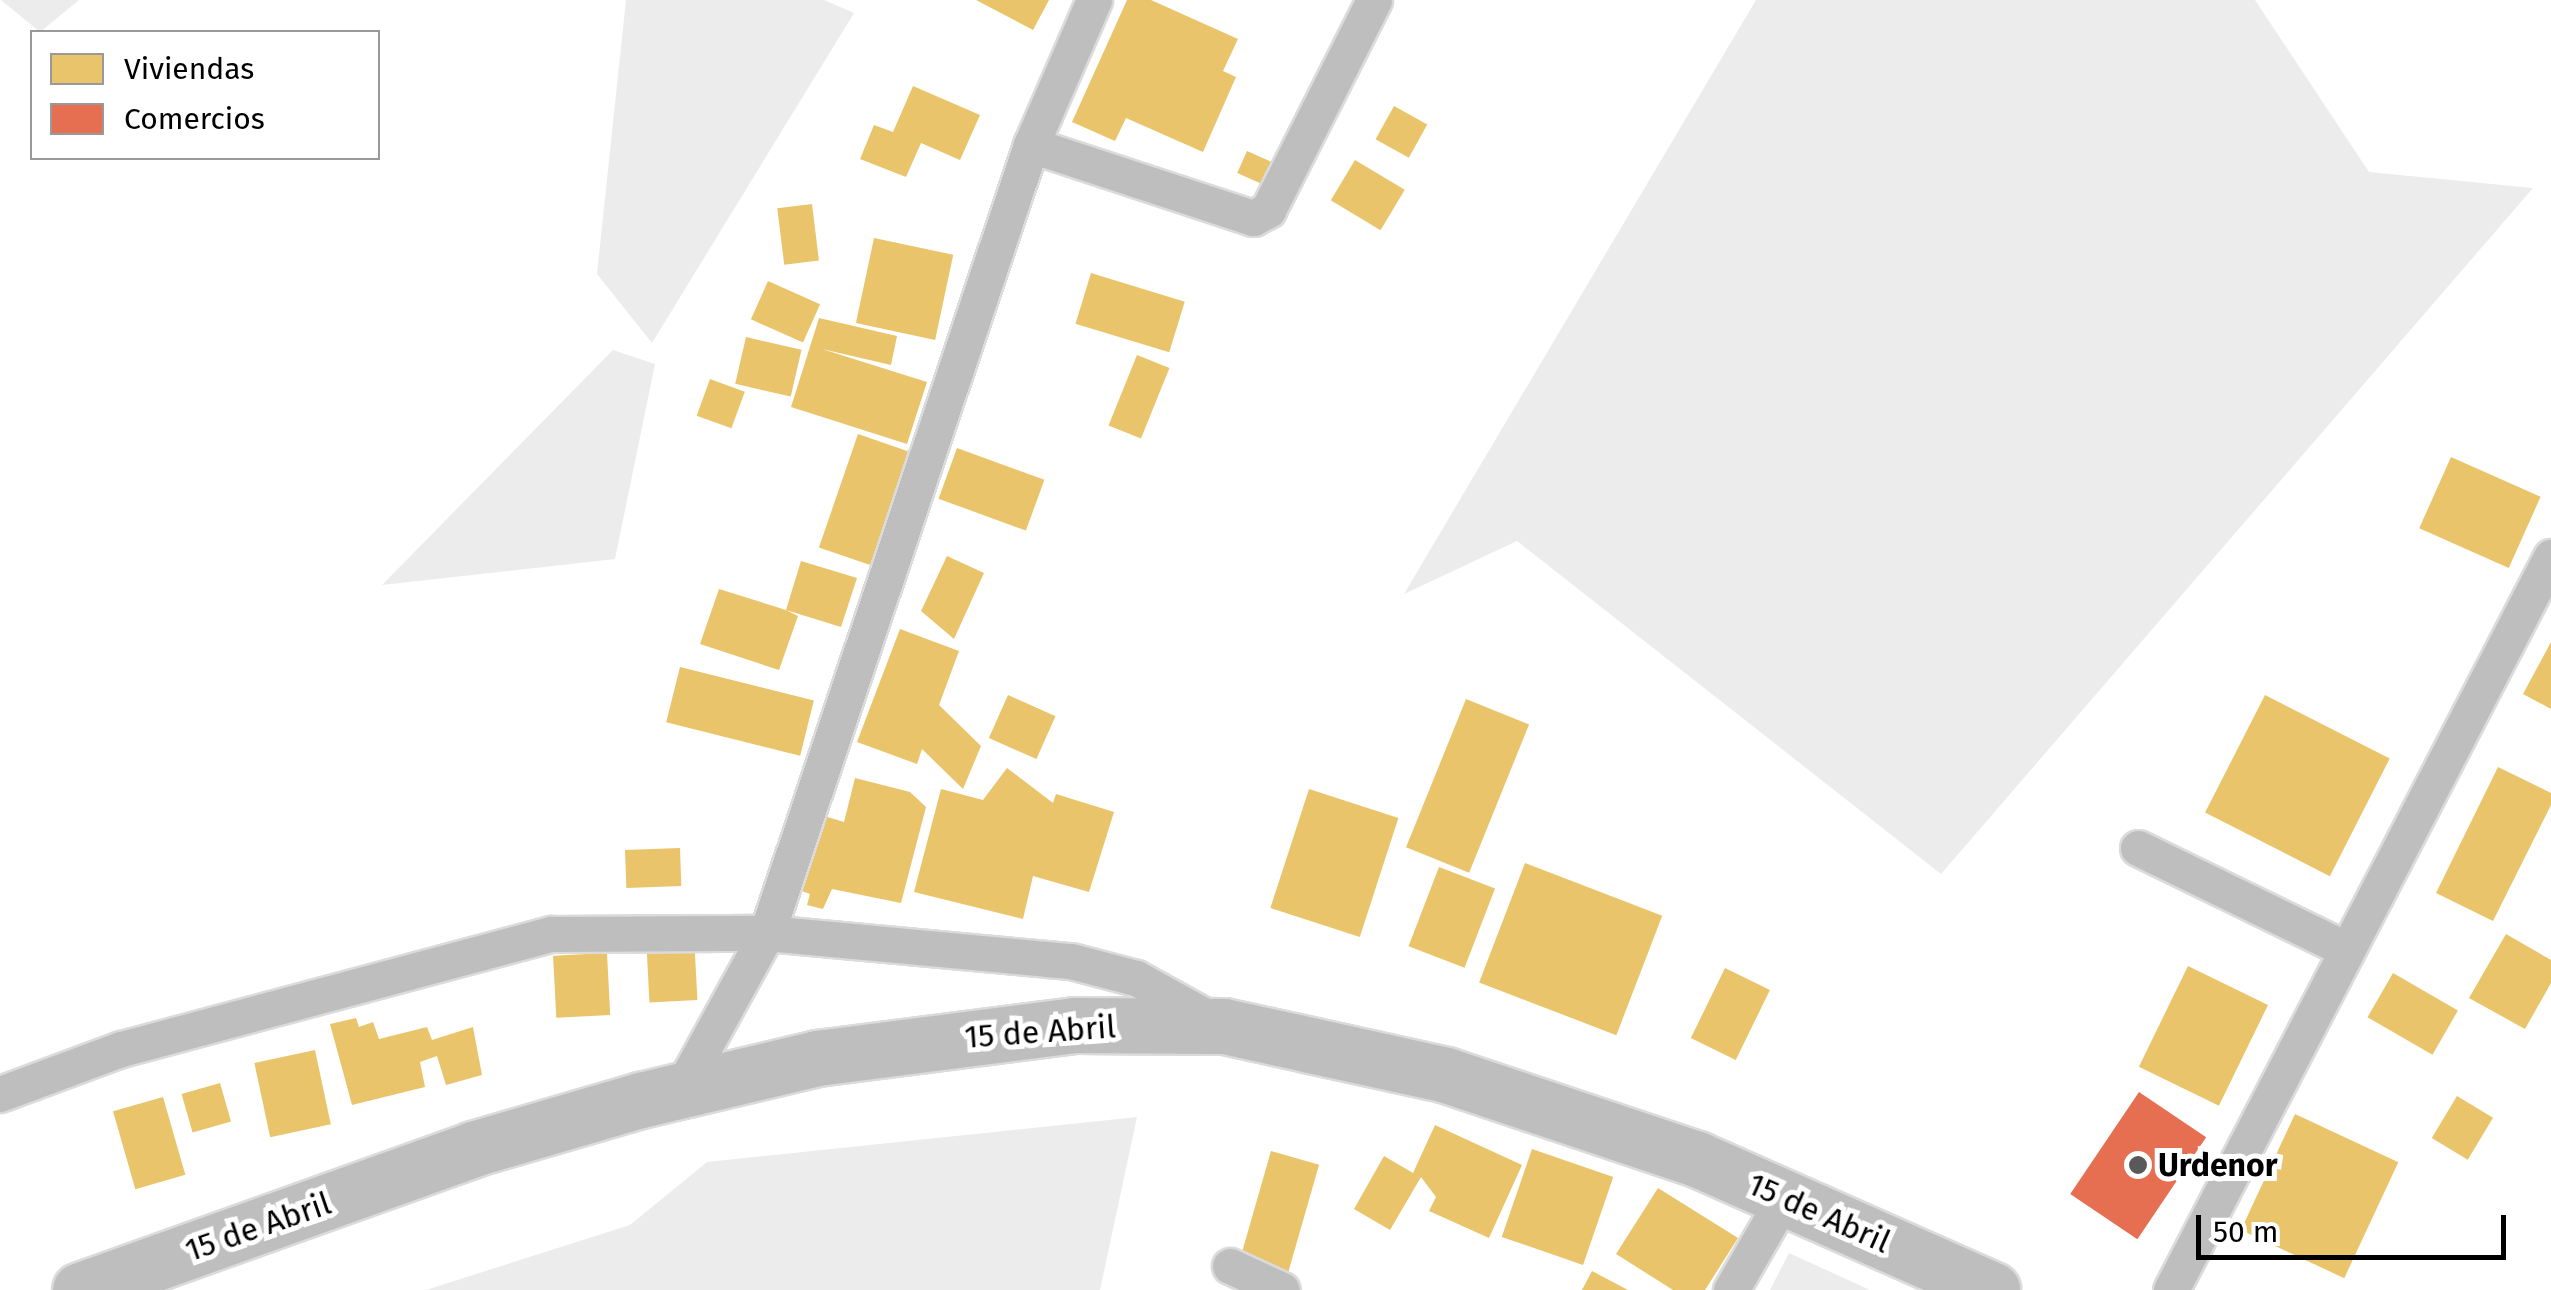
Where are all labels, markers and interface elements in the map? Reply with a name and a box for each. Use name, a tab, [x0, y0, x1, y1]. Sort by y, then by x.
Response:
legend	[30, 30, 380, 160]
text: Viviendas	[124, 51, 254, 87]
text: Comercios	[124, 101, 265, 137]
street label: 15 de Abril	[963, 1008, 1117, 1056]
place label: Urdenor	[2158, 1146, 2278, 1184]
marker: Urdenor	[2127, 1154, 2149, 1176]
street label: 15 de Abril	[1742, 1165, 1896, 1261]
street label: 15 de Abril	[180, 1184, 336, 1270]
scale bar	[2201, 1195, 2511, 1257]
text: 50 m	[2213, 1214, 2278, 1250]

